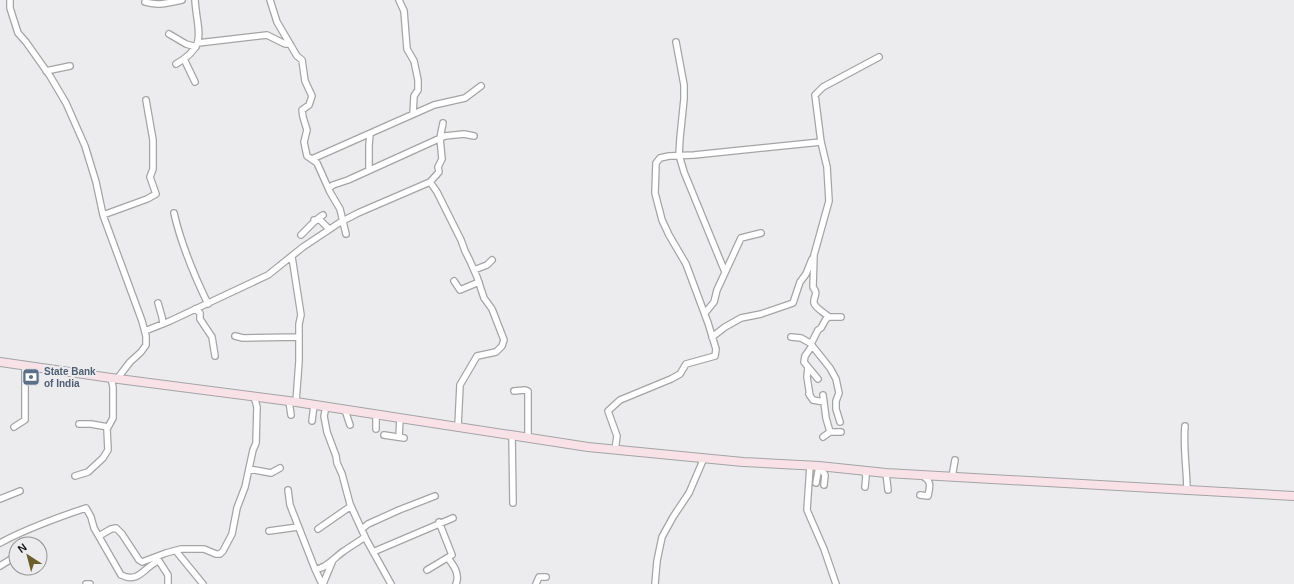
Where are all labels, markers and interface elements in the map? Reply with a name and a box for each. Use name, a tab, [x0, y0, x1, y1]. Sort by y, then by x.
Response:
place label: State Bank of India	[44, 366, 96, 389]
bank icon: State Bank of India	[21, 367, 41, 387]
north arrow	[8, 536, 48, 576]
text: N	[15, 541, 29, 555]

